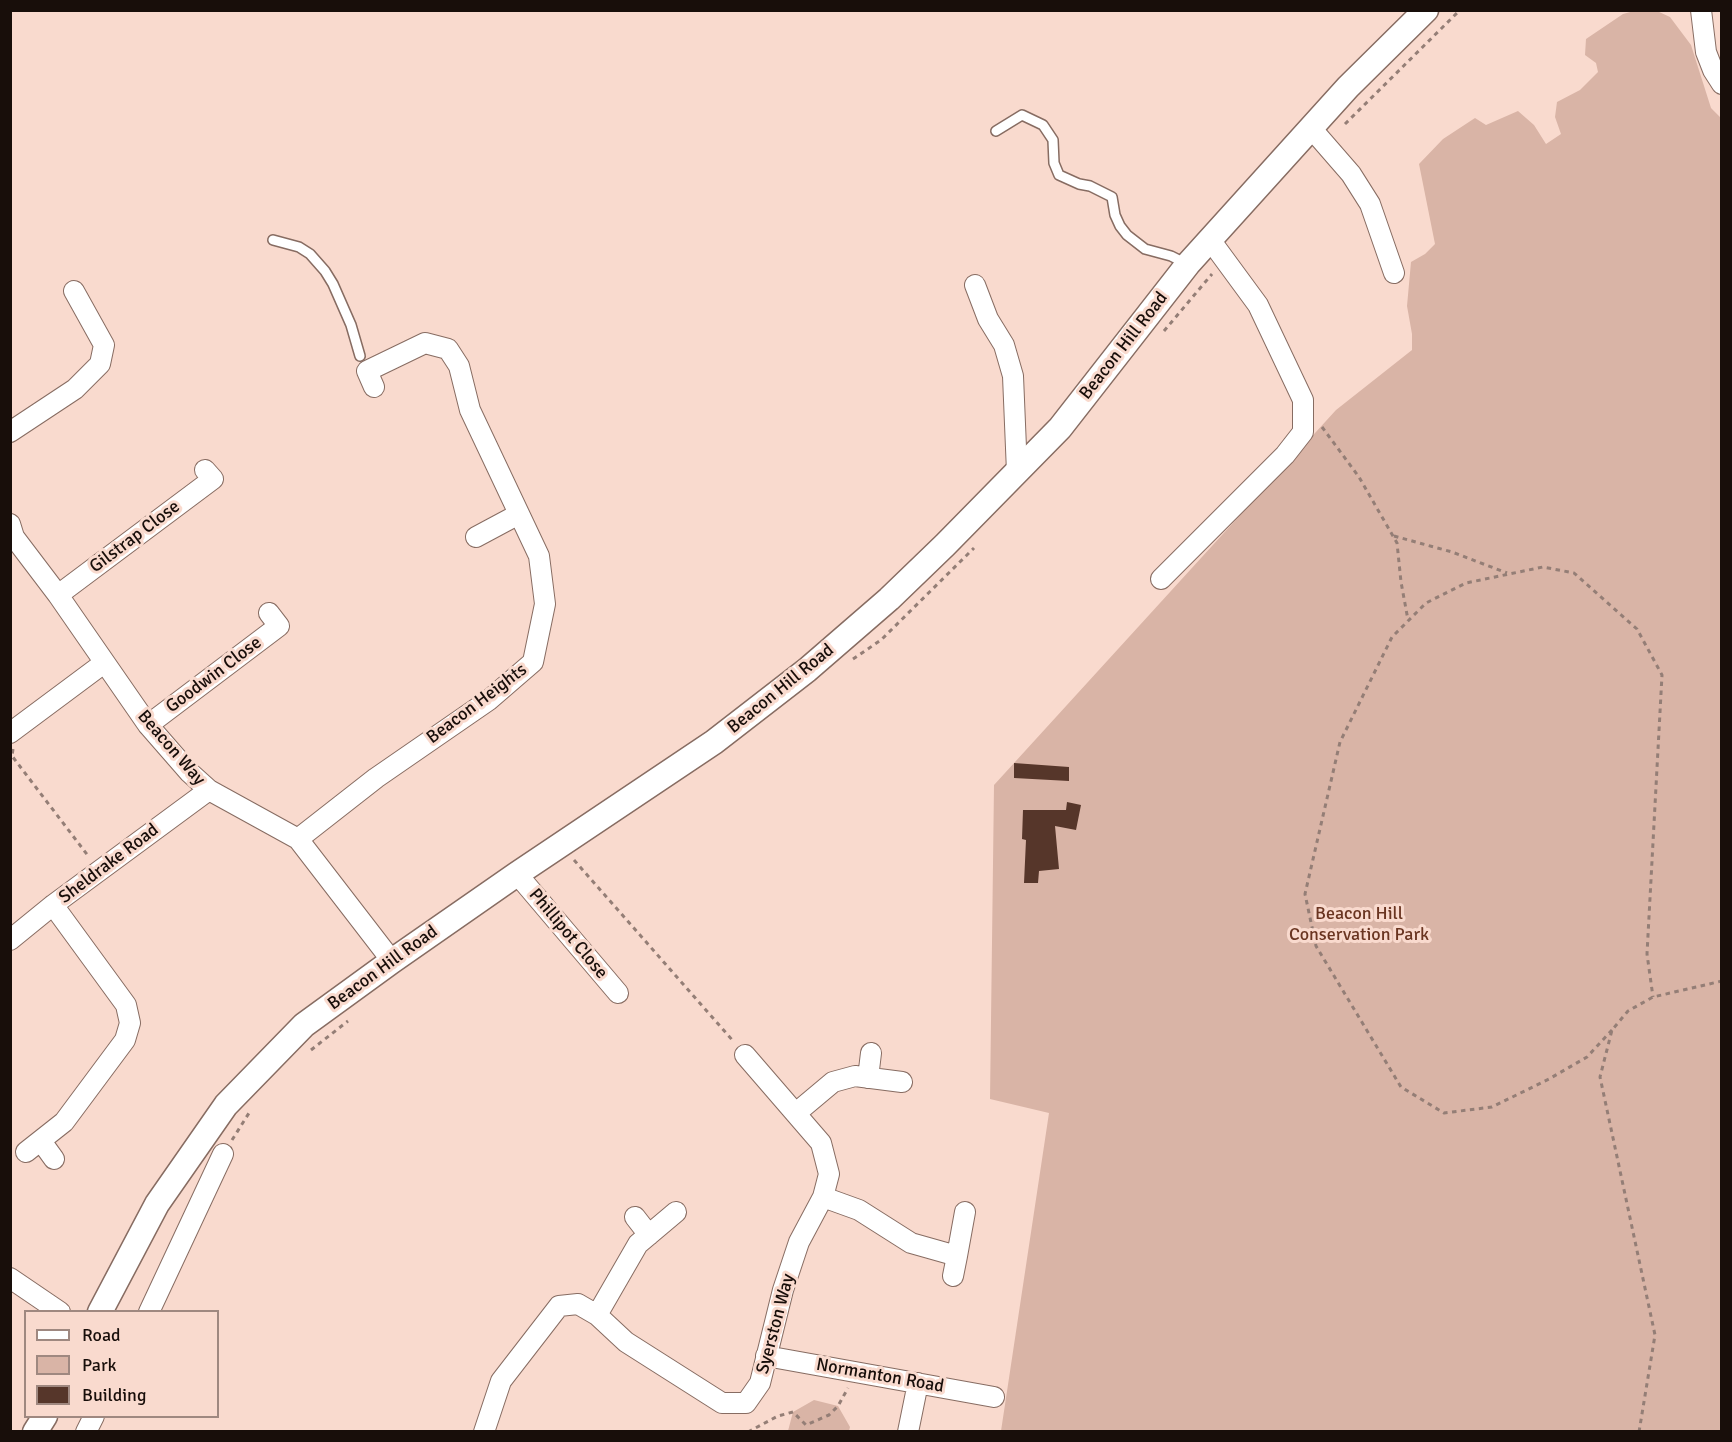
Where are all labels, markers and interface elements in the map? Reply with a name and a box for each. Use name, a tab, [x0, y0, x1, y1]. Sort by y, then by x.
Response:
street label: Beacon Hill Road	[1075, 288, 1173, 404]
street label: Gilstrap Close	[86, 496, 184, 578]
street label: Goodwin Close	[162, 632, 266, 718]
street label: Beacon Hill Road	[724, 640, 838, 738]
street label: Beacon Heights	[423, 659, 531, 749]
street label: Beacon Way	[133, 706, 209, 790]
street label: Sheldrake Road	[55, 819, 163, 909]
street label: Phillipot Close	[524, 884, 612, 984]
park label: Beacon Hill Conservation Park	[1289, 903, 1429, 946]
street label: Beacon Hill Road	[324, 921, 442, 1015]
street label: Syerston Way	[752, 1272, 800, 1376]
legend	[24, 1310, 219, 1418]
text: Road	[82, 1324, 121, 1346]
text: Park	[82, 1354, 117, 1376]
street label: Normanton Road	[814, 1354, 946, 1398]
text: Building	[82, 1384, 146, 1406]

